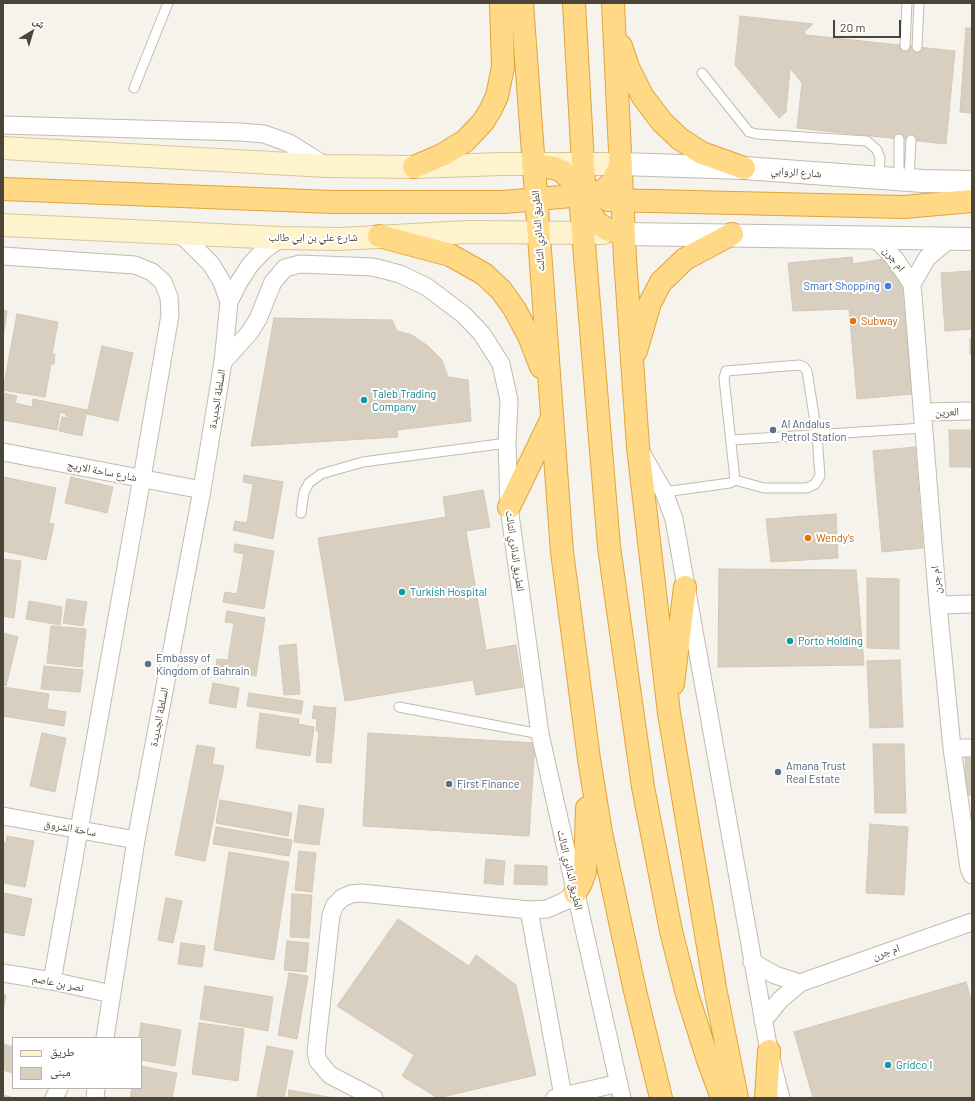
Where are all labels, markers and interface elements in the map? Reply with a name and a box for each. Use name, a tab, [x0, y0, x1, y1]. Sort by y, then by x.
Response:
north arrow	[12, 12, 52, 52]
scale bar	[835, 12, 903, 38]
text: ش	[31, 13, 48, 31]
text: 20 m	[840, 20, 866, 34]
street label: شارع الروابي	[770, 164, 822, 180]
street label: الطريق الدائري الثالث	[529, 190, 547, 272]
street label: شارع علي بن ابي طالب	[268, 230, 358, 244]
street label: ام جرن	[880, 244, 908, 274]
place label: Smart Shopping	[803, 279, 880, 293]
marker: Smart Shopping	[883, 281, 893, 291]
place label: Subway	[861, 314, 898, 328]
marker: Subway	[848, 316, 858, 326]
street label: السلطة الجديدة	[206, 368, 228, 430]
place label: Taleb Trading Company	[372, 387, 436, 413]
marker: Taleb Trading Company	[359, 395, 369, 405]
street label: العرين	[935, 405, 959, 419]
place label: Al Andalus Petrol Station	[781, 417, 847, 443]
marker: Al Andalus Petrol Station	[768, 425, 778, 435]
street label: شارع ساحة الاريج	[66, 458, 138, 484]
street label: الطريق الدائري الثالث	[503, 510, 527, 592]
place label: Wendy's	[816, 531, 854, 545]
marker: Wendy's	[803, 533, 813, 543]
street label: ام جرن	[928, 565, 944, 595]
place label: Turkish Hospital	[410, 585, 487, 599]
marker: Turkish Hospital	[397, 587, 407, 597]
place label: Porto Holding	[798, 634, 863, 648]
marker: Porto Holding	[785, 636, 795, 646]
place label: Embassy of Kingdom of Bahrain	[156, 651, 249, 677]
marker: Embassy of Kingdom of Bahrain	[143, 659, 153, 669]
street label: السلطة الجديدة	[147, 686, 171, 748]
place label: Amana Trust Real Estate	[786, 759, 846, 785]
marker: Amana Trust Real Estate	[773, 767, 783, 777]
place label: First Finance	[457, 777, 520, 791]
marker: First Finance	[444, 779, 454, 789]
street label: ساحة الشروق	[43, 817, 97, 839]
street label: الطريق الدائري الثالث	[554, 829, 586, 911]
street label: ام جرن	[871, 941, 901, 963]
street label: نصر بن عاصم	[31, 971, 85, 995]
legend	[12, 1037, 142, 1089]
text: طريق	[50, 1044, 75, 1058]
place label: Gridco I	[896, 1058, 932, 1072]
marker: Gridco I	[883, 1060, 893, 1070]
text: مبنى	[50, 1064, 71, 1078]

